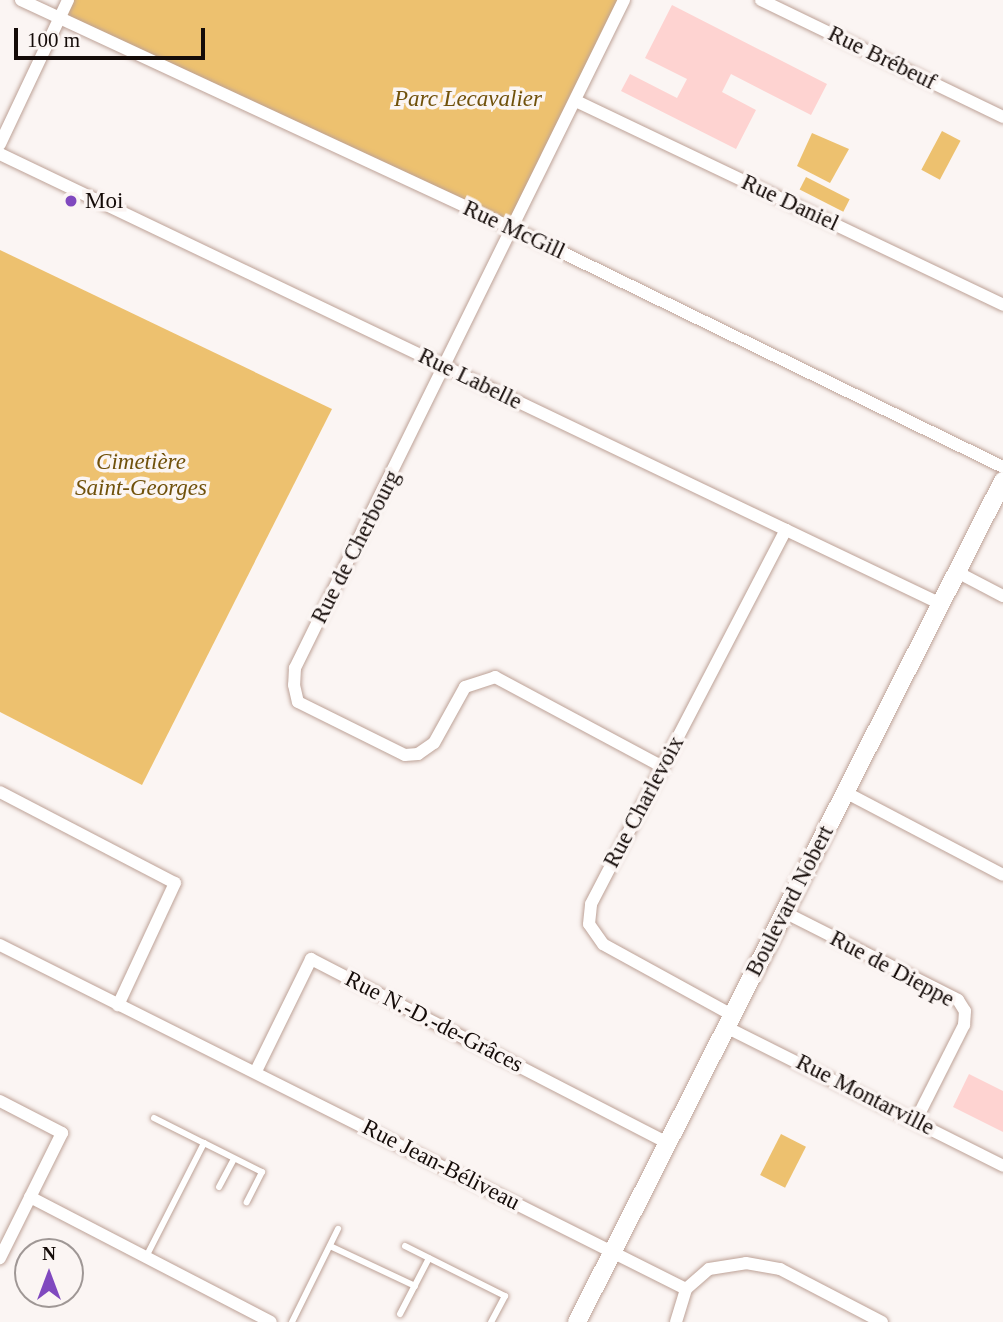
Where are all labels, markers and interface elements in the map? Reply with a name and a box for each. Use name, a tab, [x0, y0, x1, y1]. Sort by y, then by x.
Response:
scale bar	[18, 14, 208, 58]
street label: Rue Brébeuf	[823, 20, 941, 96]
text: 100 m	[27, 28, 80, 52]
park label: Parc Lecavalier	[394, 85, 542, 113]
street label: Rue Daniel	[737, 168, 843, 238]
place label: Moi	[85, 187, 123, 215]
marker: Moi	[63, 193, 79, 209]
street label: Rue McGill	[459, 194, 569, 266]
street label: Rue Labelle	[414, 342, 526, 416]
park label: Cimetière Saint-Georges	[75, 448, 207, 502]
street label: Rue de Cherbourg	[306, 466, 406, 628]
street label: Rue Charlevoix	[598, 732, 690, 872]
street label: Boulevard Nobert	[740, 821, 840, 981]
street label: Rue de Dieppe	[825, 925, 959, 1013]
street label: Rue N.-D.-de-Grâces	[340, 965, 528, 1079]
street label: Rue Montarville	[791, 1048, 939, 1142]
street label: Rue Jean-Béliveau	[358, 1113, 524, 1217]
north arrow	[14, 1238, 84, 1308]
text: N	[42, 1243, 56, 1264]

